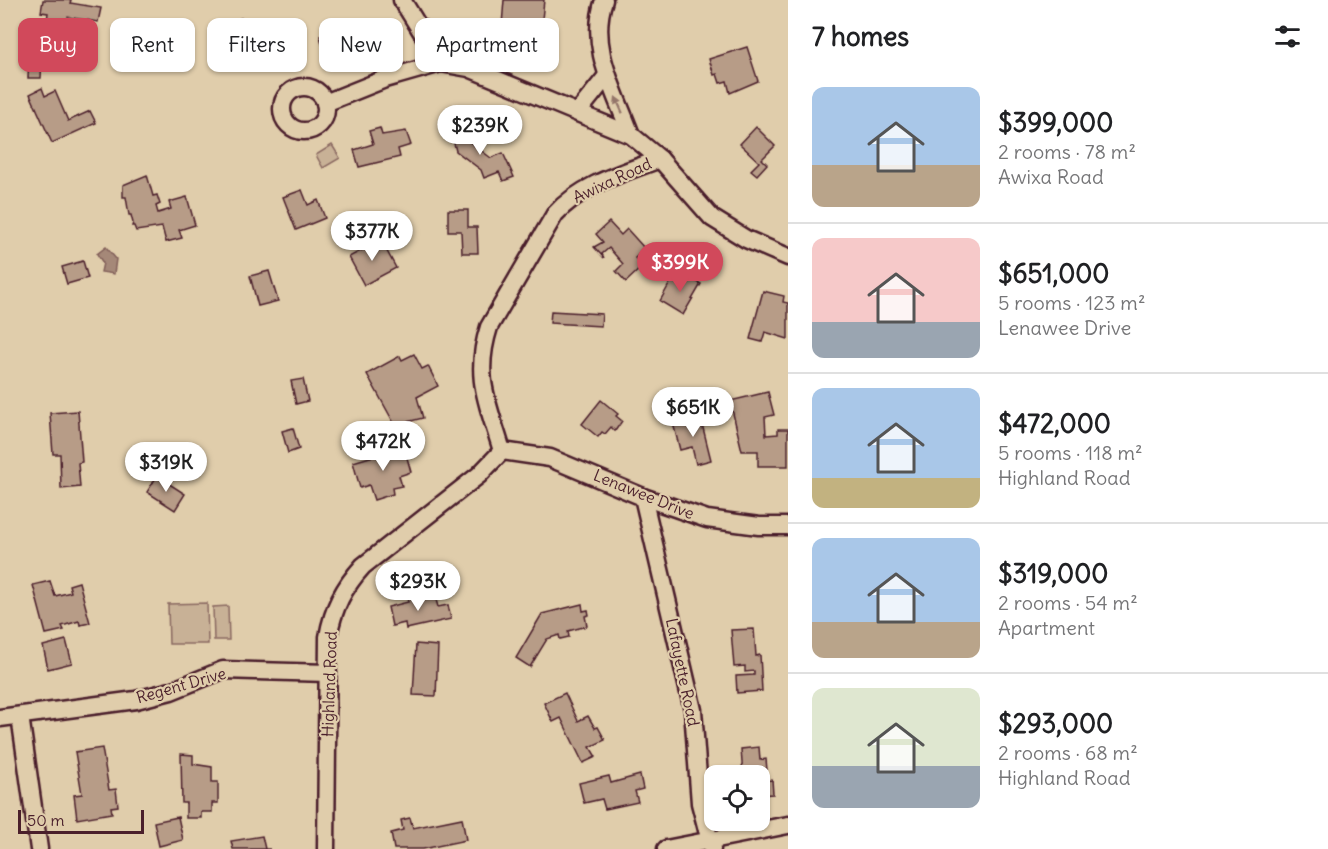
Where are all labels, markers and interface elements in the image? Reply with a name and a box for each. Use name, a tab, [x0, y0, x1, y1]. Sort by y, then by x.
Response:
chip: Buy	[18, 18, 98, 72]
chip: Rent	[110, 18, 195, 72]
chip: Filters	[207, 18, 307, 72]
chip: New	[319, 18, 403, 72]
chip: Apartment	[415, 18, 559, 72]
text: 7 homes	[812, 20, 909, 53]
icon: filters	[1271, 20, 1304, 53]
one-way arrow	[615, 97, 624, 114]
pin: $239K	[438, 105, 522, 156]
text: $399,000	[998, 106, 1113, 139]
icon: home	[860, 111, 932, 183]
text: $239K	[451, 112, 509, 137]
text: 2 rooms · 78 m²	[998, 139, 1136, 164]
street label: Awixa Road	[569, 153, 655, 207]
text: Awixa Road	[998, 164, 1104, 189]
pin: $377K	[330, 211, 414, 262]
text: $377K	[345, 218, 399, 243]
pin: $399K	[638, 242, 722, 293]
text: $399K	[651, 249, 709, 274]
text: $651,000	[998, 257, 1109, 290]
icon: home	[860, 262, 932, 334]
text: 5 rooms · 123 m²	[998, 290, 1145, 315]
text: Lenawee Drive	[998, 315, 1131, 340]
pin: $651K	[651, 387, 735, 438]
text: $651K	[666, 394, 720, 419]
text: $472,000	[998, 407, 1111, 440]
icon: home	[860, 412, 932, 484]
pin: $472K	[341, 421, 425, 472]
text: $472K	[355, 428, 411, 453]
text: 5 rooms · 118 m²	[998, 440, 1143, 465]
pin: $319K	[124, 442, 208, 493]
text: $319K	[139, 449, 193, 474]
street label: Lenawee Drive	[591, 465, 697, 523]
text: Highland Road	[998, 465, 1130, 490]
text: $319,000	[998, 557, 1108, 590]
pin: $293K	[376, 561, 460, 612]
icon: home	[860, 562, 932, 634]
text: $293K	[389, 568, 447, 593]
text: 2 rooms · 54 m²	[998, 590, 1138, 615]
text: Apartment	[998, 615, 1095, 640]
street label: Lafayette Road	[662, 616, 704, 728]
street label: Highland Road	[317, 631, 341, 737]
street label: Regent Drive	[134, 663, 228, 707]
text: $293,000	[998, 707, 1113, 740]
icon: home	[860, 712, 932, 784]
text: 2 rooms · 68 m²	[998, 740, 1138, 765]
map controls	[704, 765, 770, 831]
button: locate	[704, 765, 770, 831]
text: Highland Road	[998, 765, 1130, 790]
scale bar	[18, 807, 144, 834]
text: 50 m	[27, 810, 65, 830]

